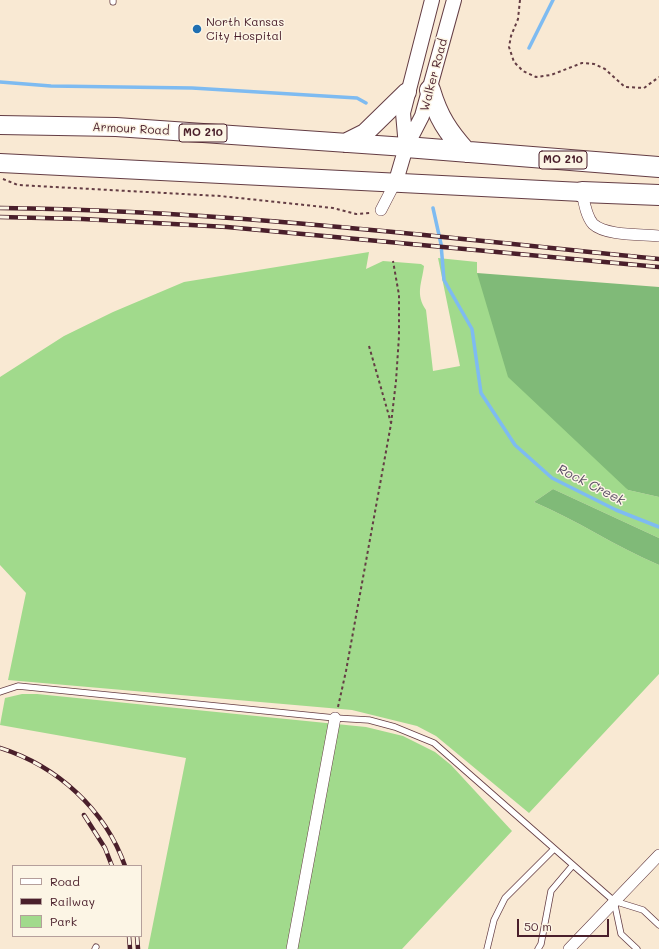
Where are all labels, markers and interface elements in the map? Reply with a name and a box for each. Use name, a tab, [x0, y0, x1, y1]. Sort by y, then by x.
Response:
place label: North Kansas City Hospital	[206, 15, 284, 43]
marker: North Kansas City Hospital	[191, 23, 203, 35]
street label: Walker Road	[417, 37, 451, 113]
street label: Armour Road	[92, 120, 170, 138]
road number: MO 210	[179, 124, 227, 142]
road number: MO 210	[539, 151, 587, 169]
water label: Rock Creek	[555, 461, 627, 509]
legend	[12, 865, 142, 937]
text: Road	[50, 873, 80, 889]
text: Railway	[50, 893, 95, 909]
scale bar	[519, 911, 611, 937]
text: Park	[50, 913, 77, 929]
text: 50 m	[524, 918, 552, 934]

